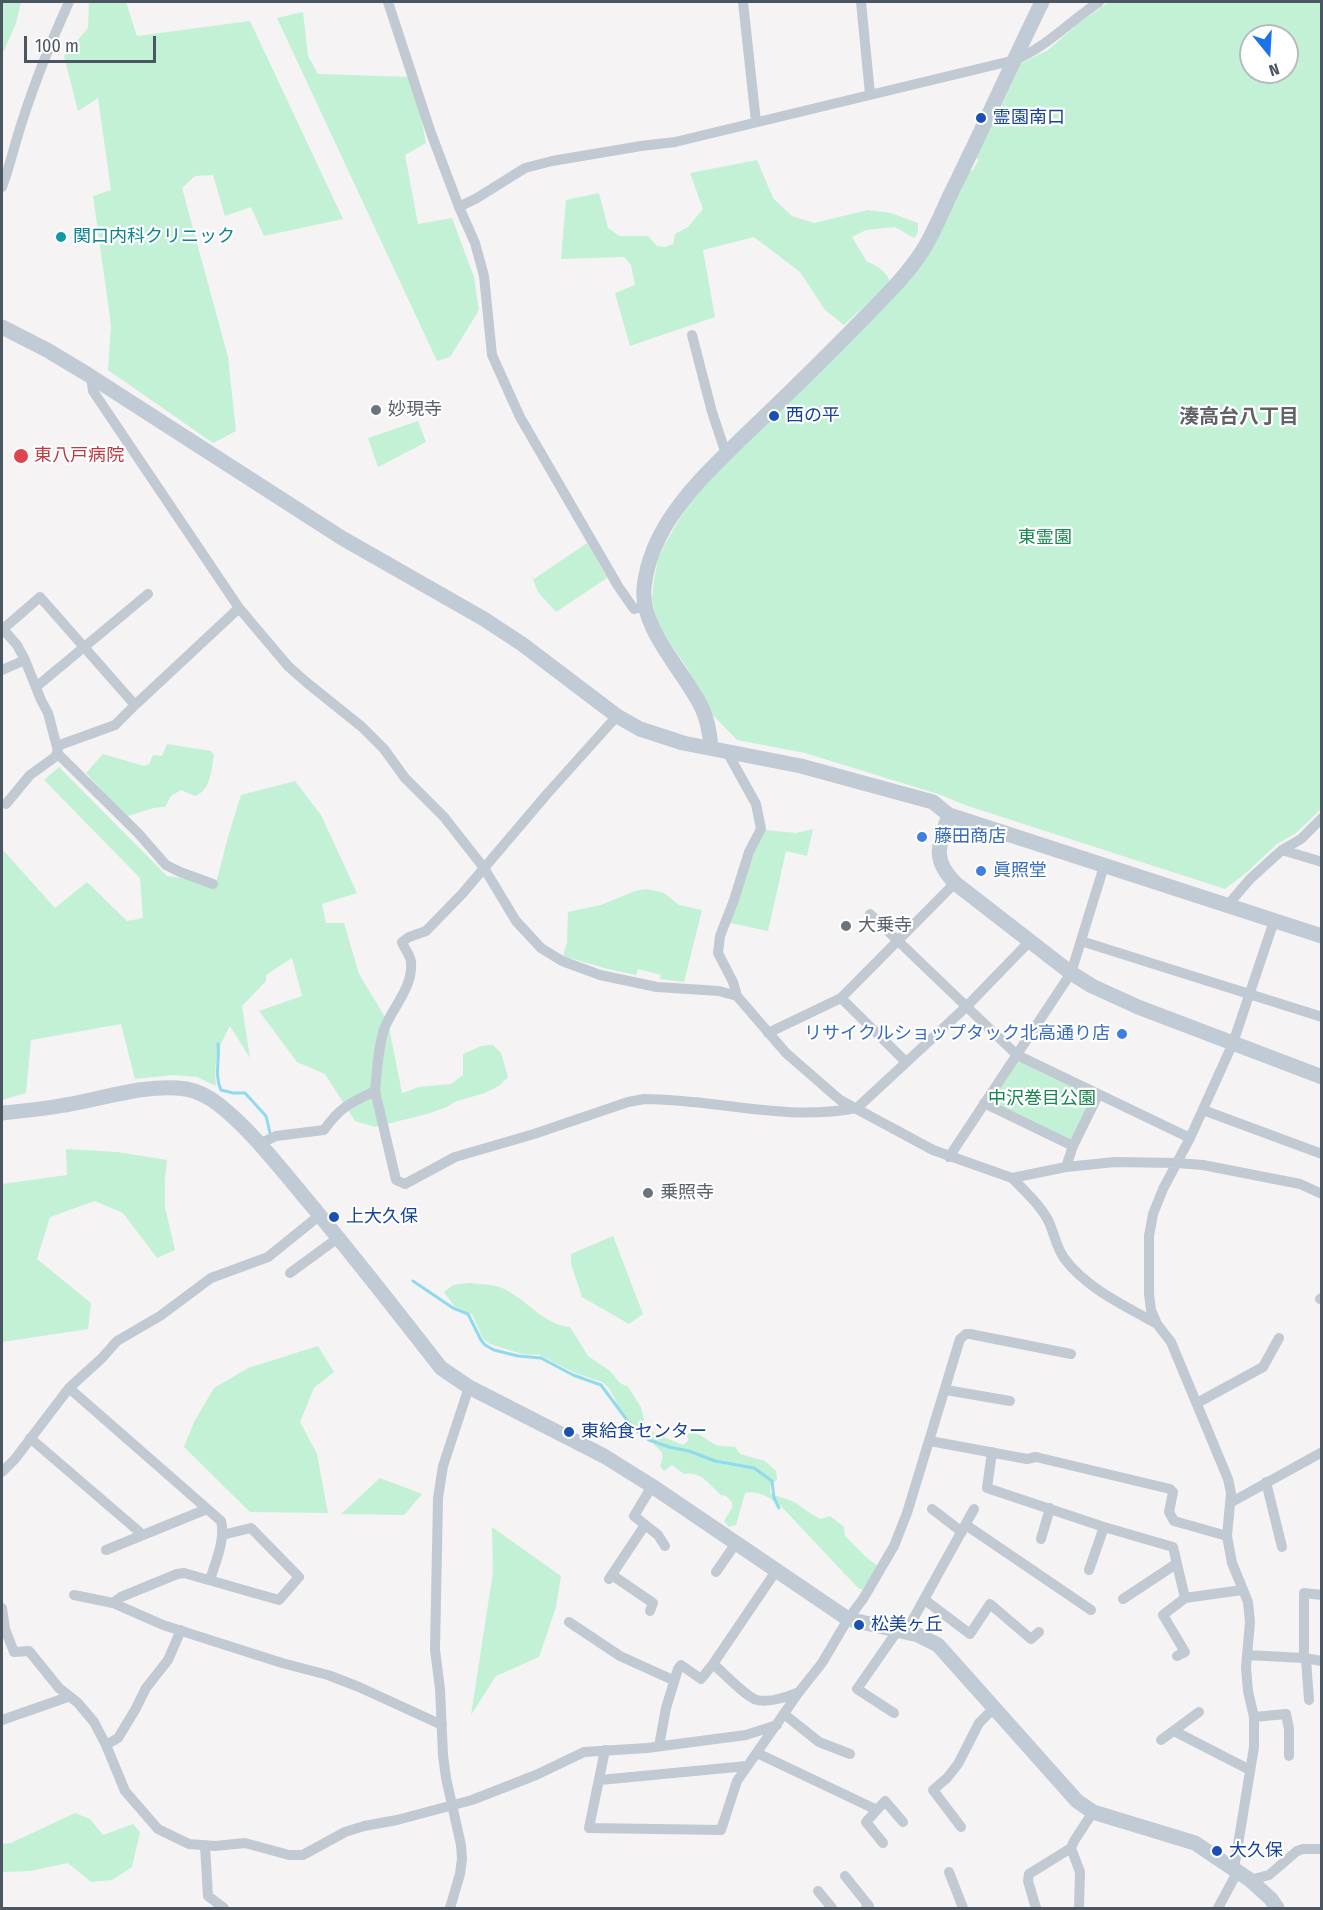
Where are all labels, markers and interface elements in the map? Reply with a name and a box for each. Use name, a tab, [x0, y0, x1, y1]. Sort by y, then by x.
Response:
scale bar	[27, 24, 159, 62]
north arrow	[1239, 24, 1299, 84]
text: 100 m	[35, 35, 79, 57]
text: N	[1267, 59, 1282, 80]
place label: 霊園南口	[993, 107, 1065, 129]
marker: 霊園南口	[974, 111, 988, 125]
place label: 関口内科クリニック	[73, 226, 235, 248]
marker: 関口内科クリニック	[54, 230, 68, 244]
place label: 妙現寺	[388, 399, 442, 421]
marker: 妙現寺	[369, 403, 383, 417]
place label: 西の平	[786, 405, 840, 427]
district label: 湊高台八丁目	[1179, 405, 1299, 429]
marker: 西の平	[767, 409, 781, 423]
place label: 東八戸病院	[34, 445, 124, 467]
marker: 東八戸病院	[12, 447, 30, 465]
park label: 東霊園	[1018, 527, 1072, 549]
place label: 藤田商店	[934, 826, 1006, 848]
marker: 藤田商店	[915, 830, 929, 844]
place label: 眞照堂	[993, 860, 1047, 882]
marker: 眞照堂	[974, 864, 988, 878]
place label: 大乗寺	[858, 915, 912, 937]
marker: 大乗寺	[839, 919, 853, 933]
place label: リサイクルショップタック北高通り店	[804, 1023, 1110, 1045]
marker: リサイクルショップタック北高通り店	[1115, 1027, 1129, 1041]
park label: 中沢巻目公園	[988, 1088, 1096, 1110]
place label: 乗照寺	[660, 1182, 714, 1204]
marker: 乗照寺	[641, 1186, 655, 1200]
place label: 上大久保	[346, 1206, 418, 1228]
marker: 上大久保	[327, 1210, 341, 1224]
place label: 東給食センター	[581, 1421, 707, 1443]
marker: 東給食センター	[562, 1425, 576, 1439]
place label: 松美ヶ丘	[871, 1614, 943, 1636]
marker: 松美ヶ丘	[852, 1618, 866, 1632]
place label: 大久保	[1229, 1840, 1283, 1862]
marker: 大久保	[1210, 1844, 1224, 1858]

